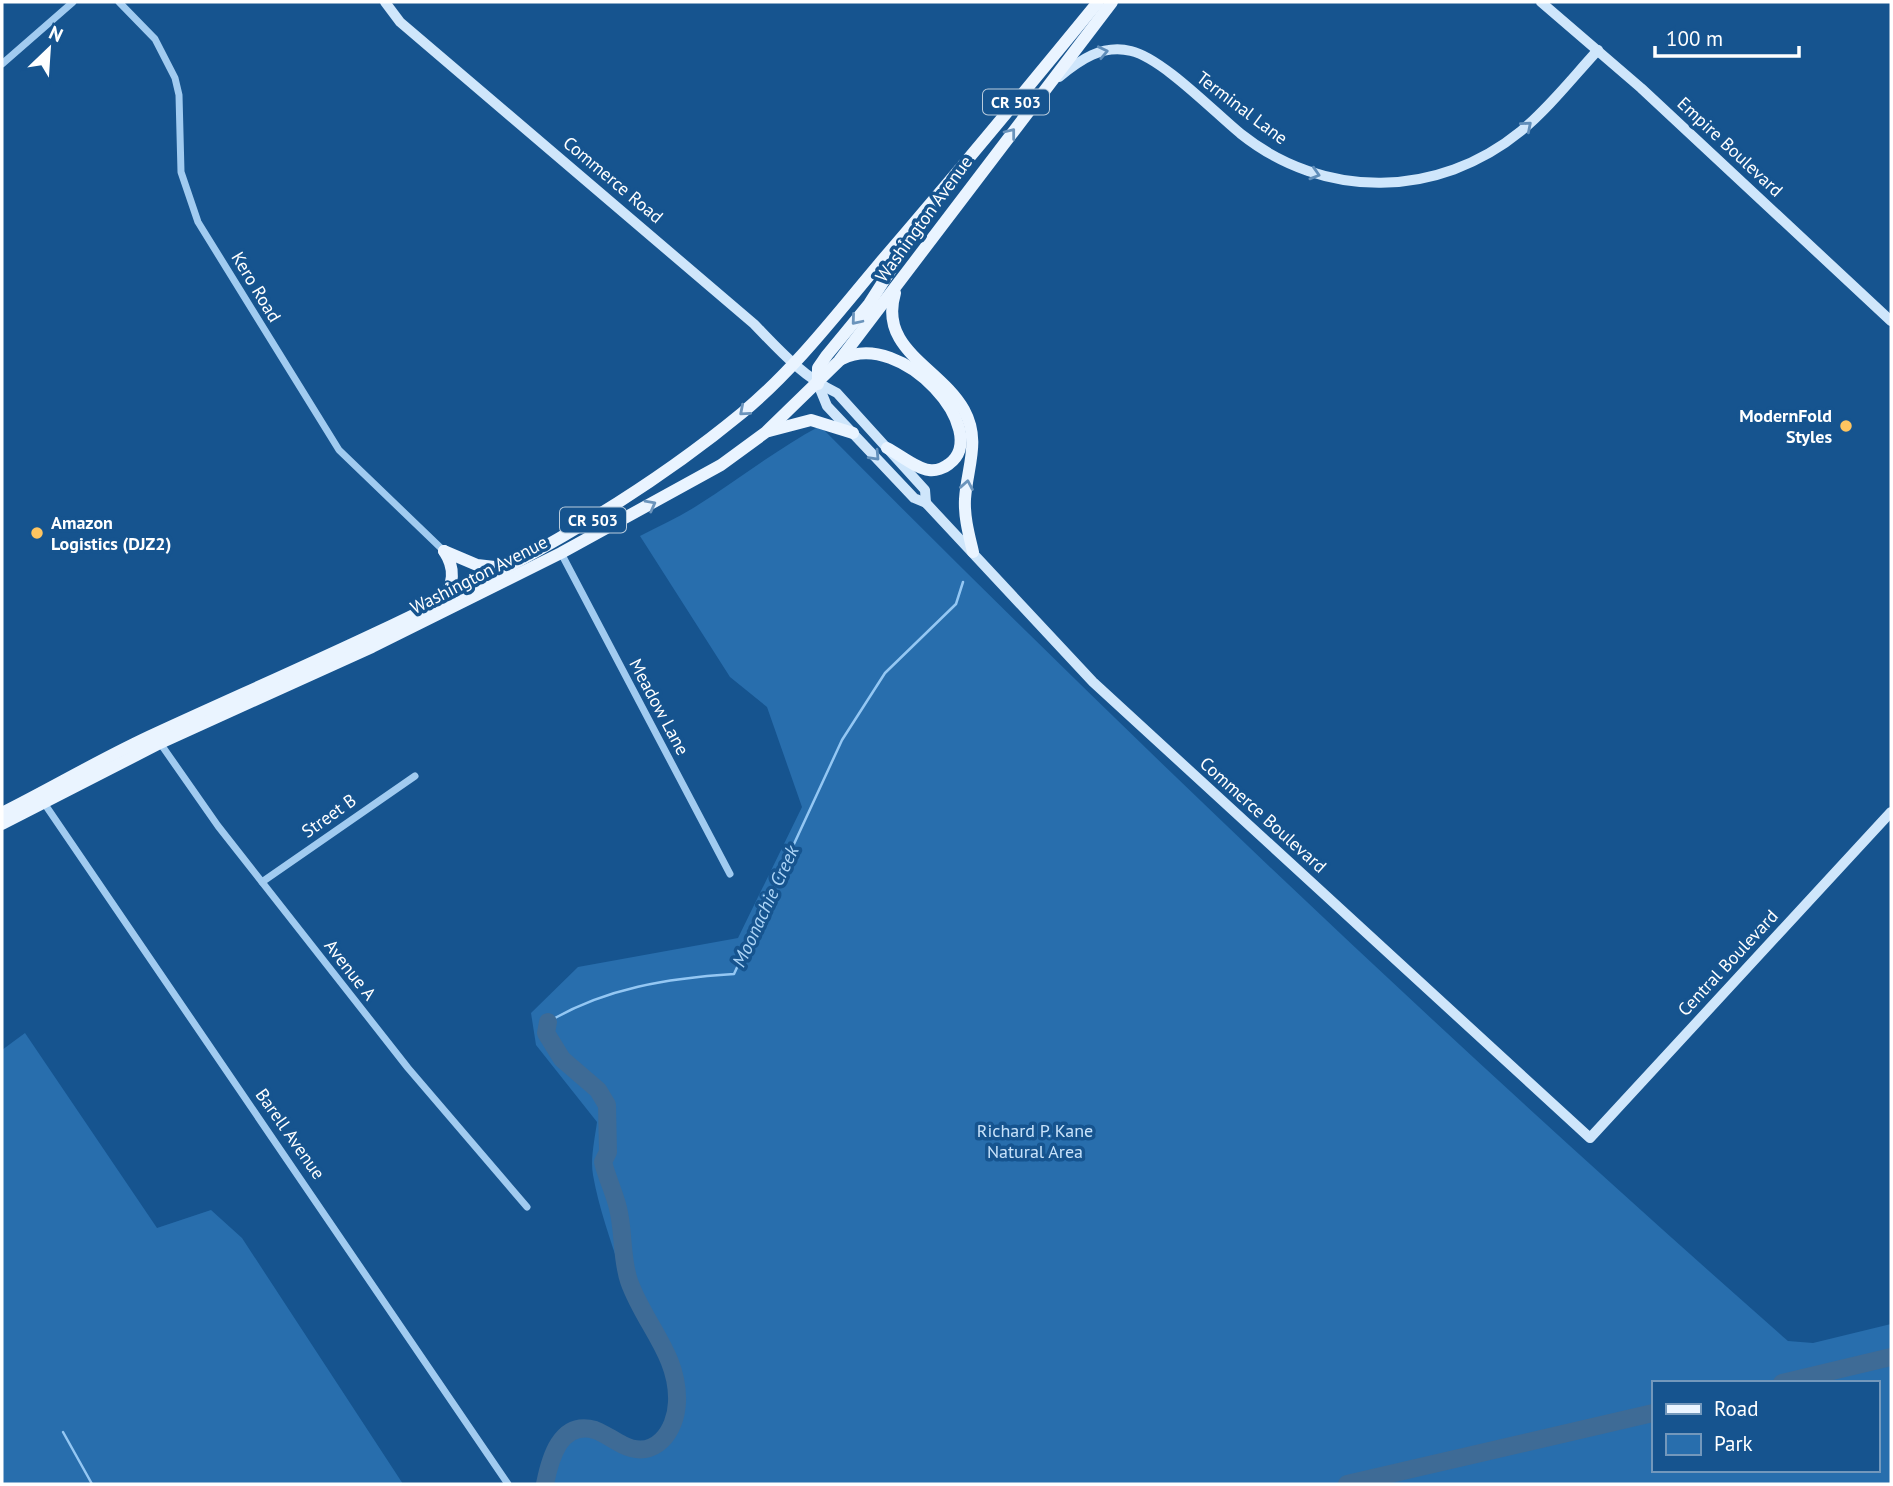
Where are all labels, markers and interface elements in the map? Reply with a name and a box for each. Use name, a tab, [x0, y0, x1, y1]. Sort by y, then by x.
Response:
north arrow	[14, 14, 84, 84]
scale bar	[1655, 14, 1798, 58]
text: N	[45, 20, 67, 47]
text: 100 m	[1666, 25, 1723, 52]
one-way arrow	[1097, 46, 1109, 60]
street label: Terminal Lane	[1192, 66, 1292, 149]
road number: CR 503	[983, 90, 1049, 114]
street label: Empire Boulevard	[1673, 92, 1788, 201]
one-way arrow	[1519, 121, 1532, 134]
one-way arrow	[1002, 128, 1015, 141]
street label: Commerce Road	[559, 131, 668, 228]
street label: Washington Avenue	[870, 151, 977, 286]
one-way arrow	[1308, 166, 1321, 180]
street label: Kero Road	[226, 247, 286, 326]
one-way arrow	[852, 312, 864, 325]
one-way arrow	[739, 403, 752, 415]
place label: ModernFold Styles	[1739, 404, 1832, 448]
marker: ModernFold Styles	[1838, 418, 1854, 434]
one-way arrow	[867, 448, 879, 461]
one-way arrow	[959, 479, 974, 491]
one-way arrow	[644, 500, 656, 513]
road number: CR 503	[560, 508, 626, 533]
place label: Amazon Logistics (DJZ2)	[51, 511, 171, 555]
marker: Amazon Logistics (DJZ2)	[29, 525, 45, 541]
street label: Washington Avenue	[406, 530, 551, 619]
street label: Meadow Lane	[624, 655, 694, 759]
street label: Commerce Boulevard	[1195, 752, 1331, 878]
street label: Street B	[297, 789, 360, 843]
water label: Moonachie Creek	[726, 840, 804, 971]
street label: Central Boulevard	[1672, 905, 1783, 1021]
street label: Avenue A	[319, 935, 382, 1005]
street label: Barell Avenue	[251, 1084, 330, 1184]
park label: Richard P. Kane Natural Area	[977, 1119, 1093, 1163]
legend	[1652, 1381, 1879, 1472]
text: Road	[1714, 1395, 1758, 1422]
text: Park	[1714, 1430, 1753, 1457]

